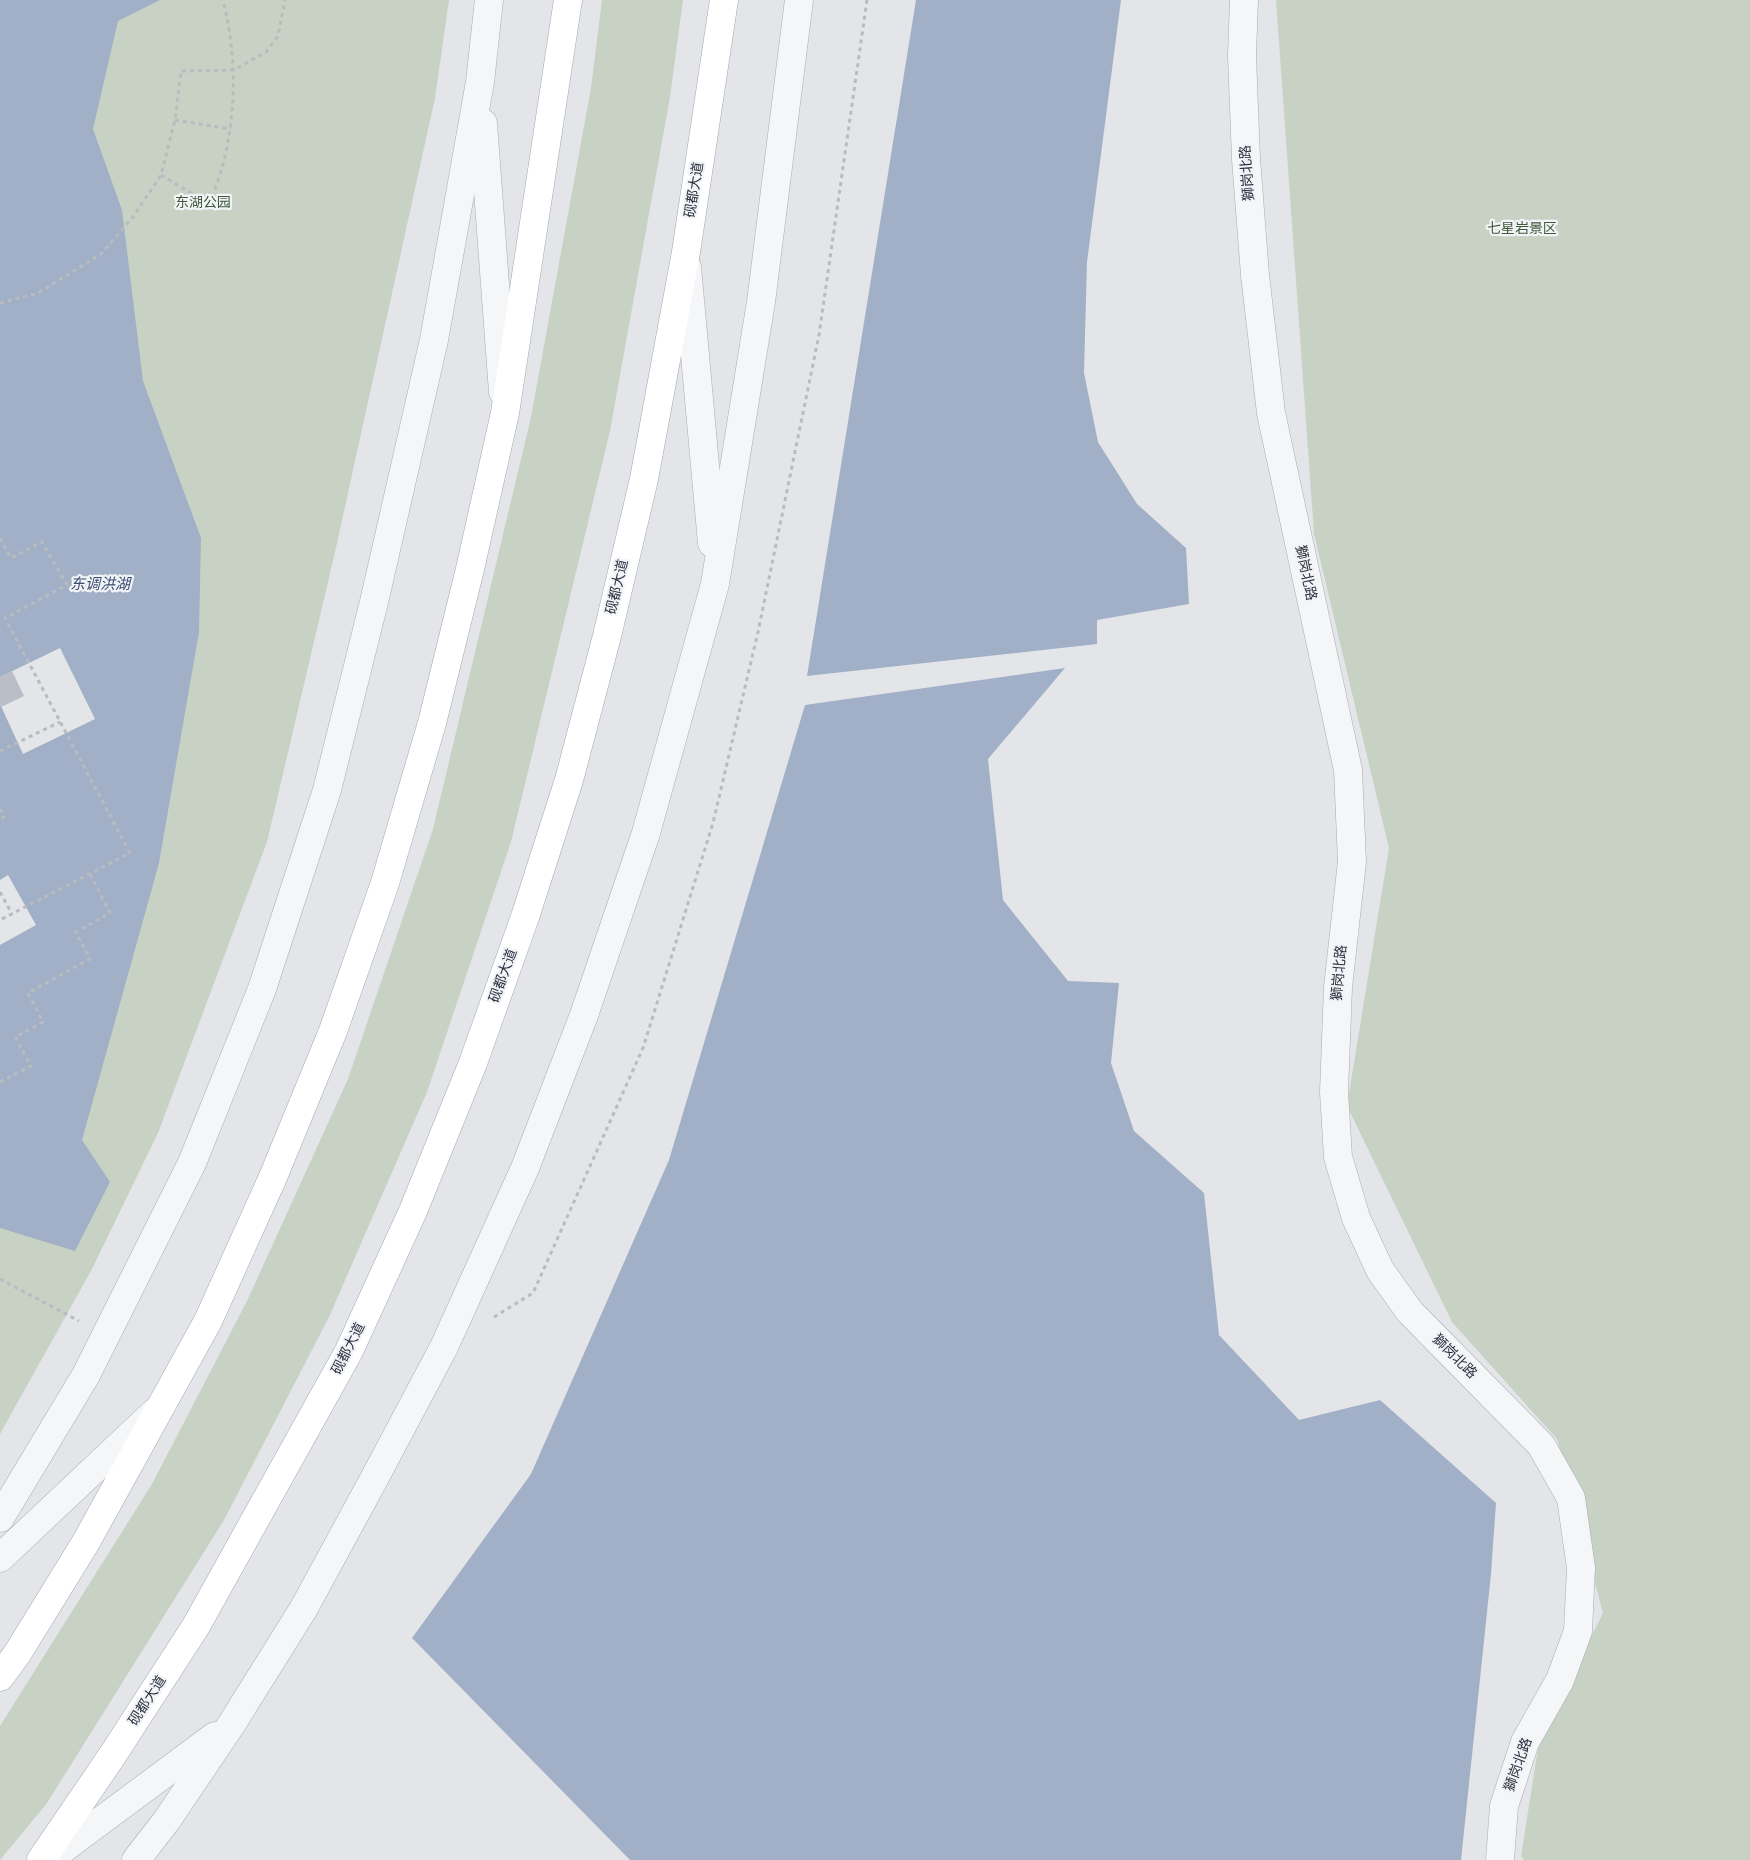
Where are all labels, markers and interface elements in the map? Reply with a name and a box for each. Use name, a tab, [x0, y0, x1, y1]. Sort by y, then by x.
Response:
street label: 獅岗北路	[1237, 144, 1258, 202]
street label: 砚都大道	[682, 161, 708, 219]
park label: 东湖公园	[175, 195, 231, 212]
park label: 七星岩景区	[1487, 221, 1557, 238]
street label: 獅岗北路	[1291, 544, 1320, 602]
street label: 砚都大道	[603, 558, 633, 616]
water label: 东调洪湖	[70, 576, 132, 595]
street label: 獅岗北路	[1328, 944, 1351, 1002]
street label: 砚都大道	[486, 947, 522, 1005]
street label: 砚都大道	[329, 1320, 369, 1378]
street label: 獅岗北路	[1428, 1330, 1481, 1383]
street label: 砚都大道	[126, 1673, 170, 1729]
street label: 獅岗北路	[1500, 1735, 1537, 1794]

